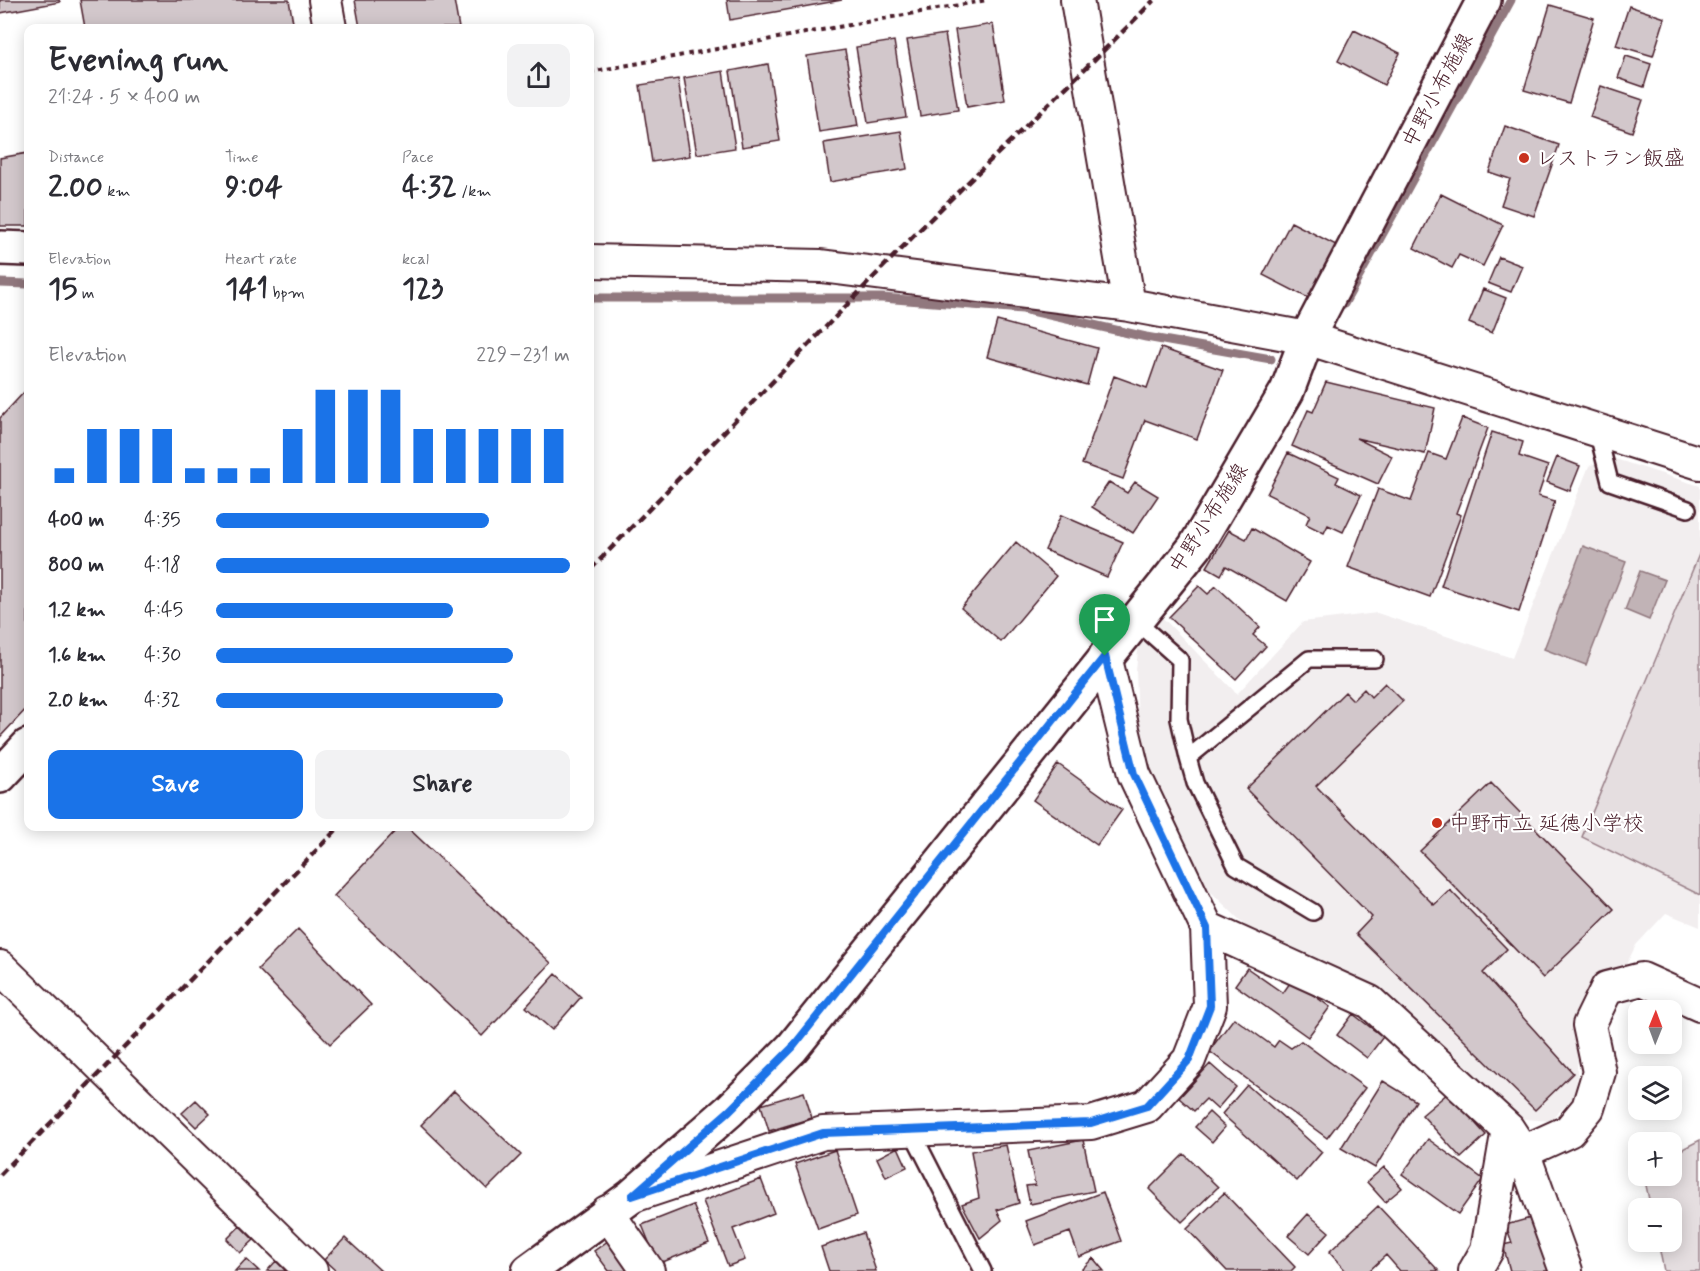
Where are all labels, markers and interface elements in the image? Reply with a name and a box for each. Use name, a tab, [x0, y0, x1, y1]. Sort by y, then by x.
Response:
street label: 中野小布施線	[1396, 28, 1480, 153]
text: Evening run	[48, 39, 228, 83]
button: share	[507, 44, 570, 107]
text: 21:24 · 5 × 400 m	[48, 84, 201, 111]
place label: レストラン飯盛	[1536, 145, 1685, 173]
text: Distance	[48, 147, 104, 168]
text: Time	[225, 147, 259, 168]
text: Pace	[402, 147, 434, 168]
marker: レストラン飯盛	[1517, 151, 1531, 165]
text: 2.00	[48, 168, 103, 207]
text: 9:04	[225, 168, 283, 207]
text: 4:32	[402, 168, 457, 207]
text: km	[103, 181, 131, 202]
text: /km	[457, 181, 492, 202]
text: Elevation	[48, 249, 111, 270]
text: Heart rate	[225, 249, 297, 270]
text: kcal	[402, 249, 429, 270]
text: 15	[48, 270, 77, 309]
text: 141	[225, 270, 268, 309]
text: 123	[402, 270, 444, 309]
text: m	[77, 283, 94, 304]
text: bpm	[268, 283, 305, 304]
text: Elevation	[48, 342, 127, 369]
text: 229–231 m	[476, 342, 570, 369]
street label: 中野小布施線	[1163, 458, 1255, 579]
text: 400 m	[48, 507, 104, 534]
text: 4:35	[144, 507, 181, 534]
text: 800 m	[48, 552, 104, 579]
text: 4:18	[144, 552, 181, 579]
pin	[1079, 594, 1130, 656]
text: 1.2 km	[48, 597, 105, 624]
text: 4:45	[144, 597, 183, 624]
icon: arrive	[1088, 603, 1121, 636]
text: 1.6 km	[48, 642, 106, 669]
text: 4:30	[144, 642, 181, 669]
text: 2.0 km	[48, 687, 108, 714]
text: 4:32	[144, 687, 181, 714]
button: Save	[48, 750, 303, 819]
button: Share	[315, 750, 570, 819]
place label: 中野市立 延徳小学校	[1449, 810, 1644, 838]
marker: 中野市立 延徳小学校	[1430, 816, 1444, 830]
north arrow	[1628, 1000, 1682, 1054]
map controls	[1628, 1000, 1682, 1252]
button: layers	[1628, 1066, 1682, 1120]
button: +	[1628, 1132, 1682, 1186]
button: −	[1628, 1198, 1682, 1252]

